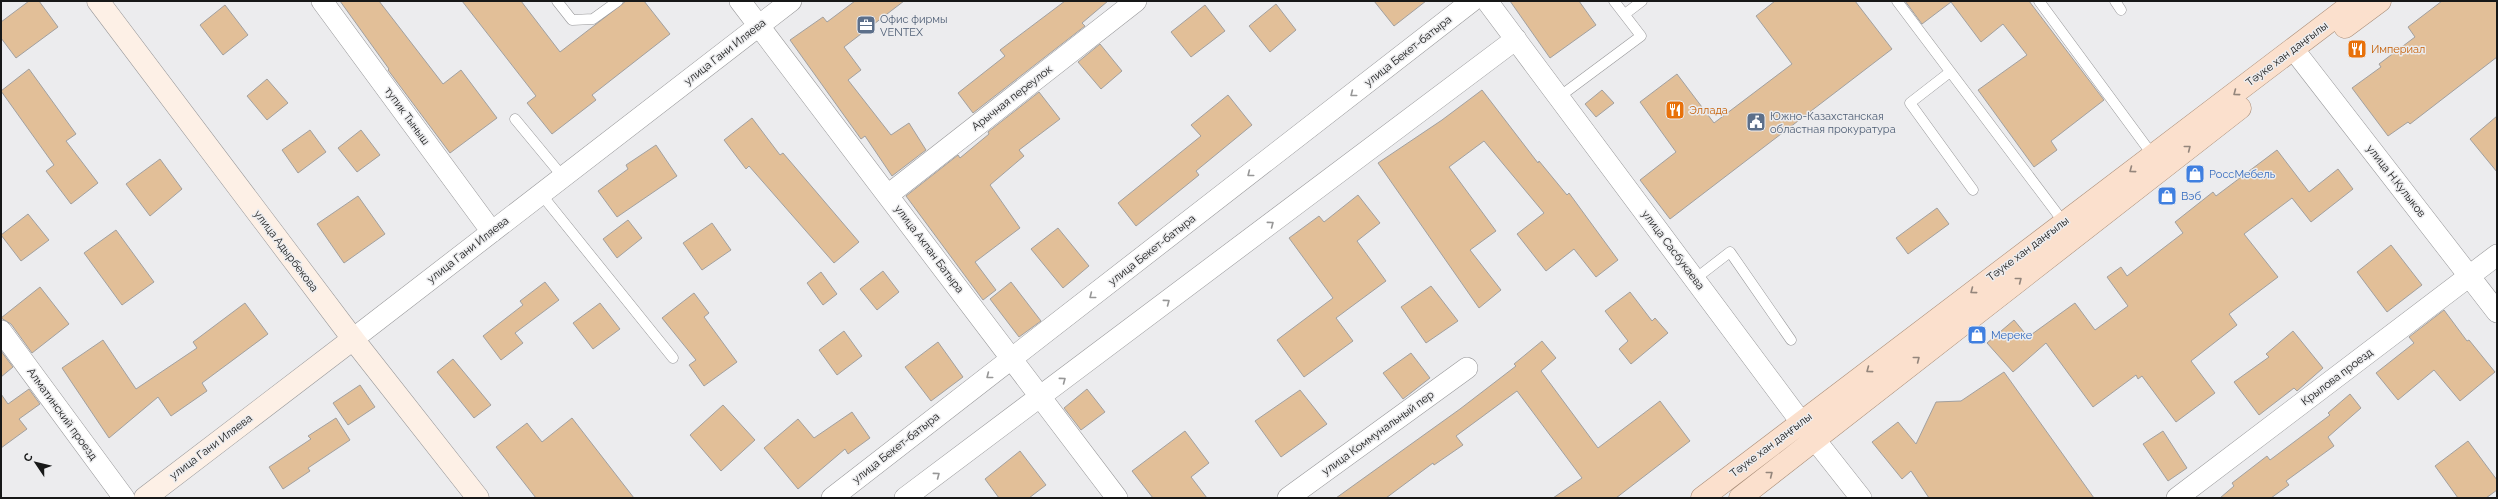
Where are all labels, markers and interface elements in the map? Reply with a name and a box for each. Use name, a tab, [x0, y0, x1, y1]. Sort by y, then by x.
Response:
place label: Офис фирмы VENTEX	[880, 13, 948, 39]
street label: улица Бекет-батыра	[1362, 13, 1454, 89]
office icon: Офис фирмы VENTEX	[855, 14, 877, 36]
street label: улица Гани Иляева	[682, 16, 768, 88]
street label: Тәуке хан даңғылы	[2243, 19, 2331, 89]
restaurant icon: Империал	[2346, 38, 2368, 60]
place label: Империал	[2371, 43, 2425, 56]
street label: Арычная переулок	[969, 62, 1055, 133]
street label: тупик Тыныш	[382, 85, 432, 147]
one-way arrow	[2234, 88, 2241, 95]
one-way arrow	[1350, 89, 1357, 96]
restaurant icon: Эллада	[1664, 99, 1686, 121]
place label: Эллада	[1689, 104, 1728, 117]
place label: Южно-Казахстанская областная прокуратура	[1770, 110, 1896, 136]
public building icon: Южно-Казахстанская областная прокуратура	[1745, 111, 1767, 133]
street label: улица Н.Кулыков	[2364, 142, 2428, 220]
one-way arrow	[2184, 146, 2191, 153]
shop icon: РоссМебель	[2184, 163, 2206, 185]
one-way arrow	[2129, 165, 2136, 173]
place label: РоссМебель	[2209, 168, 2276, 181]
one-way arrow	[1247, 169, 1254, 176]
shop icon: Вэб	[2156, 185, 2178, 207]
place label: Вэб	[2181, 190, 2201, 203]
street label: улица Акпан Батыра	[892, 202, 966, 296]
street label: улица Адырбекова	[251, 208, 321, 294]
street label: улица Сасбукаева	[1639, 208, 1707, 292]
street label: улица Бекет-батыра	[1106, 212, 1198, 288]
street label: улица Гани Иляева	[425, 214, 511, 286]
street label: Тәуке хан даңғылы	[1984, 214, 2072, 284]
one-way arrow	[1266, 221, 1273, 228]
one-way arrow	[2015, 277, 2022, 284]
one-way arrow	[1970, 286, 1977, 293]
one-way arrow	[1089, 292, 1096, 299]
one-way arrow	[1163, 299, 1170, 307]
shop icon: Мереке	[1966, 324, 1988, 346]
place label: Мереке	[1991, 329, 2033, 342]
street label: Крылова проезд	[2299, 346, 2376, 408]
one-way arrow	[1912, 357, 1919, 364]
street label: Алматинский проезд	[24, 365, 100, 463]
one-way arrow	[1867, 365, 1874, 372]
one-way arrow	[987, 371, 994, 378]
one-way arrow	[1059, 378, 1066, 385]
street label: улица Коммунальный пер	[1319, 388, 1437, 478]
street label: улица Бекет-батыра	[850, 410, 942, 486]
street label: Тәуке хан даңғылы	[1727, 410, 1815, 480]
street label: улица Гани Иляева	[167, 412, 255, 482]
north arrow	[16, 443, 56, 483]
text: С	[21, 450, 36, 464]
one-way arrow	[932, 472, 939, 479]
one-way arrow	[1766, 472, 1773, 479]

